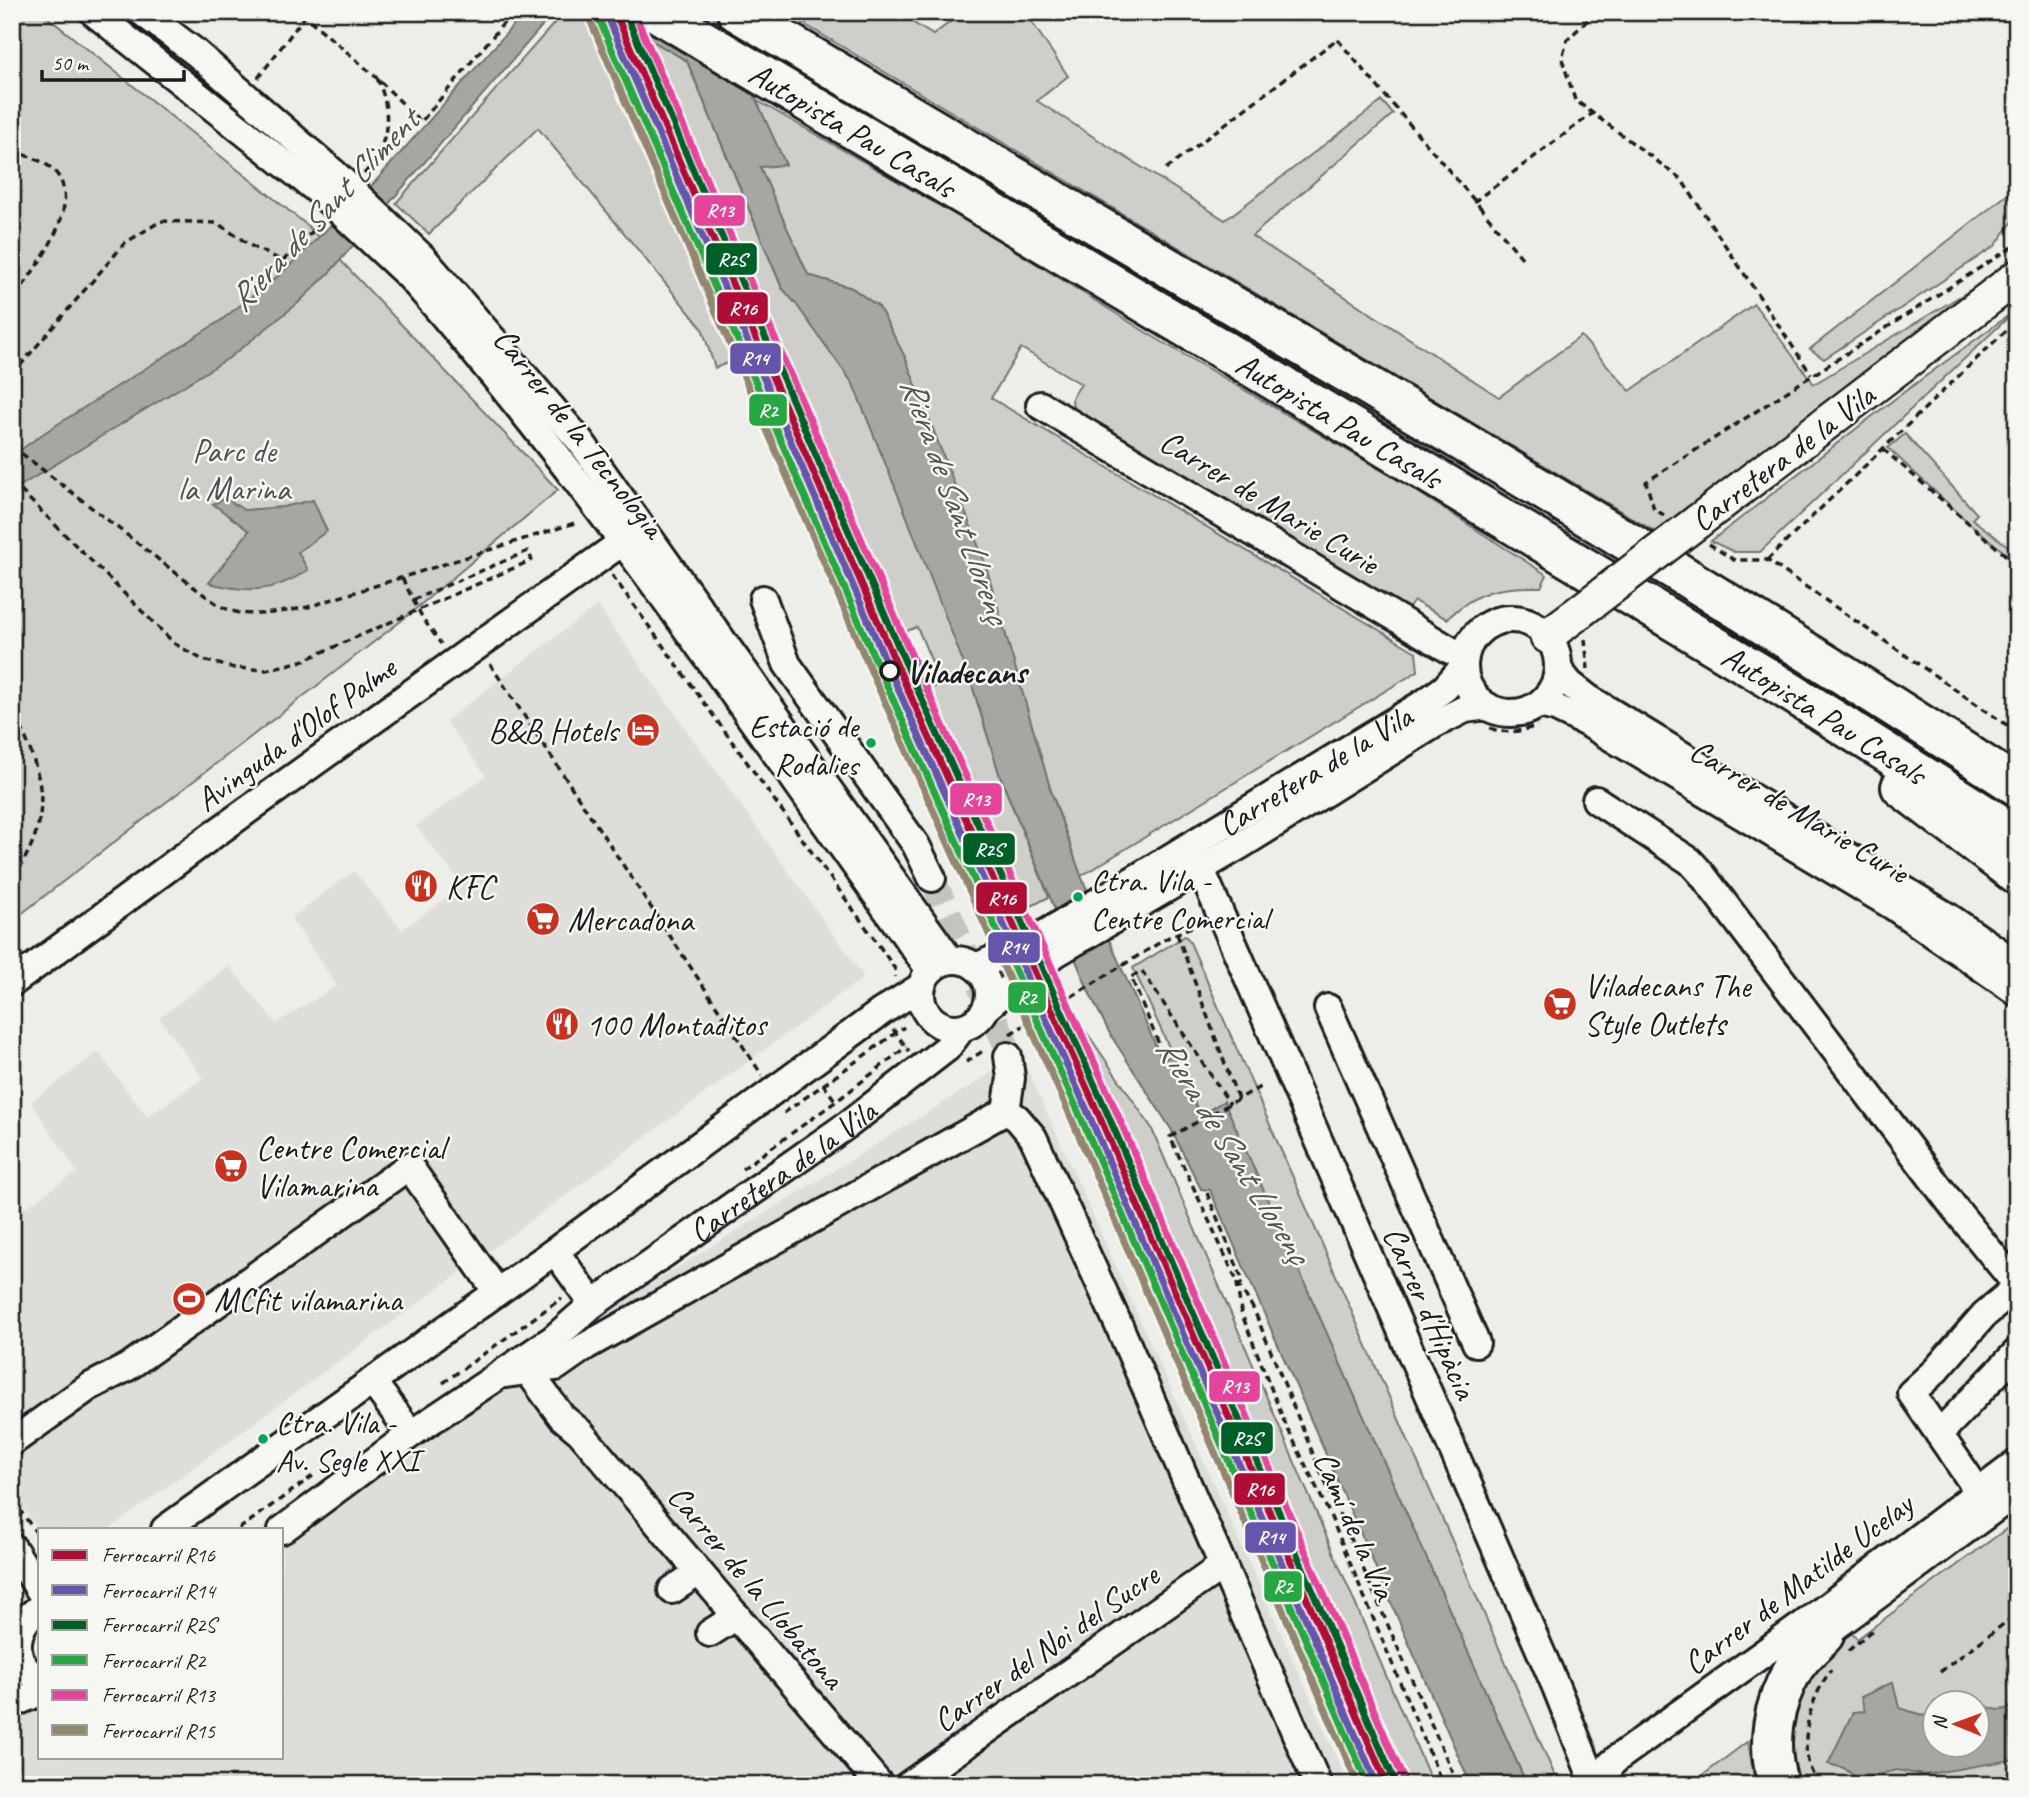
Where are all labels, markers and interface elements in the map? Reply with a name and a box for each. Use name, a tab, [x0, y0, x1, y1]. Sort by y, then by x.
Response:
scale bar	[42, 38, 184, 82]
text: 50 m	[52, 50, 90, 76]
street label: Autopista Pau Casals	[741, 52, 965, 209]
water label: Riera de Sant Climent	[218, 95, 433, 321]
line badge: R13	[693, 194, 746, 227]
text: R13	[706, 199, 736, 223]
line badge: R2S	[705, 242, 758, 276]
text: R2S	[718, 248, 751, 272]
line badge: R16	[716, 291, 769, 325]
text: R16	[729, 297, 759, 321]
street label: Carrer de la Tecnologia	[484, 319, 676, 548]
line badge: R14	[729, 342, 782, 375]
street label: Autopista Pau Casals	[1228, 343, 1452, 500]
text: R14	[741, 347, 771, 371]
water label: Riera de Sant Llorenç	[890, 371, 1022, 633]
street label: Carretera de la Vila	[1682, 374, 1885, 541]
line badge: R2	[748, 393, 788, 427]
text: R2	[759, 399, 780, 423]
street label: Carrer de Marie Curie	[1152, 420, 1388, 585]
park label: Parc de la Marina	[178, 430, 293, 510]
street label: Autopista Pau Casals	[1714, 635, 1936, 796]
street label: Avinguda d'Olof Palme	[187, 646, 406, 821]
place label: Viladecans	[906, 651, 1030, 693]
marker: Viladecans	[880, 661, 900, 681]
street label: Carretera de la Vila	[1210, 694, 1421, 846]
place label: Estació de Rodalies	[749, 707, 860, 784]
place label: B&B Hotels	[488, 710, 621, 752]
hotel icon: B&B Hotels	[624, 711, 662, 749]
street label: Carrer de Marie Curie	[1682, 729, 1918, 894]
marker: Estació de Rodalies	[864, 736, 878, 750]
line badge: R13	[949, 782, 1003, 816]
text: R13	[962, 788, 992, 812]
line badge: R2S	[962, 832, 1016, 866]
text: R2S	[975, 838, 1008, 862]
place label: Ctra. Vila - Centre Comercial	[1091, 861, 1274, 938]
place label: KFC	[446, 866, 498, 908]
restaurant icon: KFC	[402, 867, 440, 905]
line badge: R16	[975, 881, 1028, 915]
text: R16	[988, 887, 1018, 911]
marker: Ctra. Vila - Centre Comercial	[1071, 890, 1085, 904]
place label: Mercadona	[568, 899, 696, 941]
supermarket icon: Mercadona	[524, 900, 562, 938]
line badge: R14	[987, 931, 1041, 964]
text: R14	[1000, 936, 1030, 960]
place label: Viladecans The Style Outlets	[1584, 965, 1753, 1045]
line badge: R2	[1007, 981, 1047, 1014]
supermarket icon: Viladecans The Style Outlets	[1541, 985, 1579, 1023]
text: R2	[1018, 986, 1039, 1010]
place label: 100 Montaditos	[586, 1004, 769, 1046]
restaurant icon: 100 Montaditos	[543, 1005, 581, 1043]
water label: Riera de Sant Llorenç	[1146, 1029, 1323, 1275]
street label: Carretera de la Vila	[680, 1090, 886, 1252]
place label: Centre Comercial Vilamarina	[256, 1127, 450, 1207]
supermarket icon: Centre Comercial Vilamarina	[212, 1147, 250, 1185]
street label: Carrer d'Hipàcia	[1373, 1220, 1487, 1407]
place label: MCfit vilamarina	[214, 1279, 404, 1321]
sports icon: MCfit vilamarina	[170, 1280, 208, 1318]
line badge: R13	[1208, 1370, 1261, 1403]
text: R13	[1221, 1375, 1251, 1399]
place label: Ctra. Vila - Av. Segle XXI	[276, 1403, 425, 1480]
line badge: R2S	[1220, 1421, 1274, 1455]
text: R2S	[1233, 1427, 1266, 1451]
marker: Ctra. Vila - Av. Segle XXI	[256, 1432, 270, 1446]
street label: Camí de la Via	[1304, 1445, 1407, 1608]
line badge: R16	[1233, 1472, 1286, 1506]
street label: Carrer de la Llobatona	[659, 1476, 855, 1699]
text: R16	[1246, 1478, 1276, 1502]
street label: Carrer de Matilde Ucelay	[1674, 1482, 1923, 1684]
line badge: R14	[1244, 1521, 1297, 1554]
text: R14	[1257, 1526, 1287, 1550]
legend	[38, 1528, 284, 1758]
text: Ferrocarril R16	[102, 1542, 215, 1568]
street label: Carrer del Noi del Sucre	[924, 1553, 1169, 1741]
line badge: R2	[1263, 1570, 1303, 1603]
text: R2	[1274, 1575, 1295, 1599]
text: Ferrocarril R14	[102, 1578, 217, 1604]
text: Ferrocarril R2S	[102, 1612, 219, 1638]
text: Ferrocarril R2	[102, 1648, 207, 1674]
text: Ferrocarril R13	[102, 1682, 216, 1708]
north arrow	[1920, 1688, 1990, 1758]
text: N	[1928, 1714, 1952, 1730]
text: Ferrocarril R15	[102, 1718, 216, 1744]

